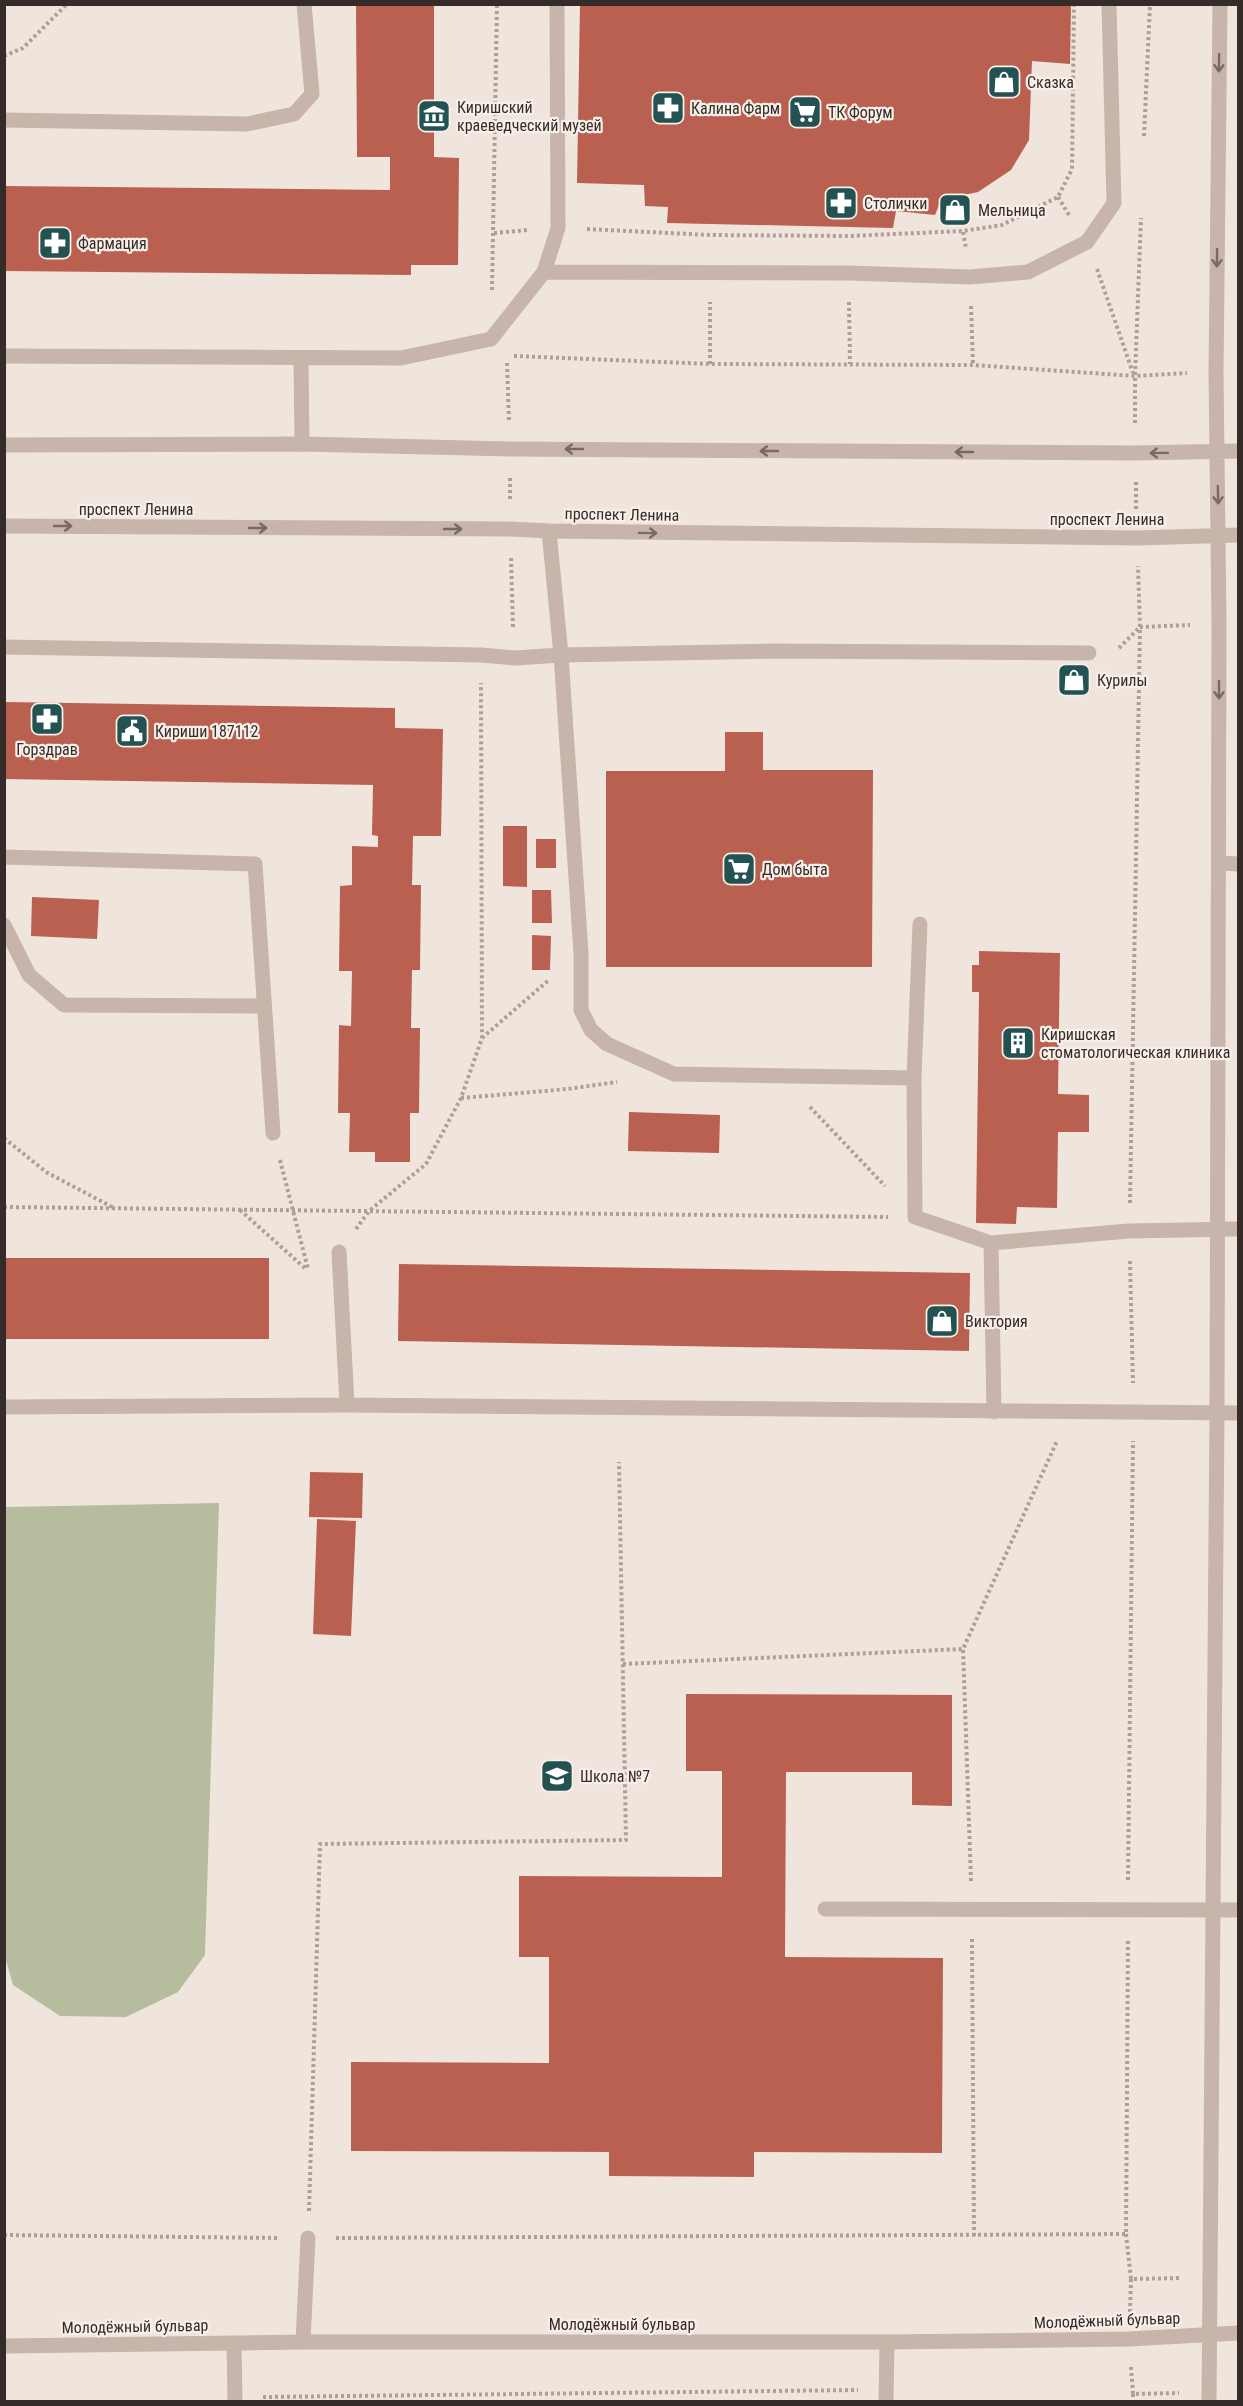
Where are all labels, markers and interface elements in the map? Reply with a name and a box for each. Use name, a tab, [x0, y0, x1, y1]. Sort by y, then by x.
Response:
one-way arrow	[1213, 52, 1225, 72]
shop icon: Сказка	[986, 64, 1022, 100]
place label: Сказка	[1027, 73, 1074, 92]
pharmacy icon: Калина Фарм	[650, 90, 686, 126]
supermarket icon: ТК Форум	[787, 94, 823, 130]
museum icon: Киришский краеведческий музей	[416, 98, 452, 134]
place label: Киришский краеведческий музей	[457, 98, 602, 135]
place label: Калина Фарм	[691, 99, 780, 118]
place label: ТК Форум	[828, 103, 893, 122]
pharmacy icon: Столички	[823, 185, 859, 221]
shop icon: Мельница	[937, 192, 973, 228]
place label: Столички	[864, 194, 927, 213]
place label: Мельница	[978, 201, 1046, 220]
pharmacy icon: Фармация	[37, 225, 73, 261]
place label: Фармация	[78, 234, 147, 253]
one-way arrow	[1211, 247, 1223, 267]
one-way arrow	[565, 443, 585, 455]
one-way arrow	[760, 445, 780, 457]
one-way arrow	[955, 446, 975, 458]
one-way arrow	[1150, 447, 1170, 458]
one-way arrow	[1212, 484, 1223, 504]
street label: проспект Ленина	[79, 500, 193, 519]
street label: проспект Ленина	[564, 504, 680, 525]
street label: проспект Ленина	[1050, 510, 1164, 529]
one-way arrow	[52, 520, 72, 532]
one-way arrow	[247, 522, 267, 533]
one-way arrow	[442, 523, 462, 535]
one-way arrow	[637, 527, 657, 538]
shop icon: Курилы	[1056, 662, 1092, 698]
place label: Курилы	[1097, 671, 1147, 690]
one-way arrow	[1213, 679, 1225, 699]
pharmacy icon: Горздрав	[29, 701, 65, 737]
public building icon: Кириши 187112	[114, 713, 150, 749]
place label: Кириши 187112	[155, 722, 259, 741]
place label: Горздрав	[16, 740, 78, 759]
supermarket icon: Дом быта	[721, 851, 757, 887]
place label: Дом быта	[762, 860, 828, 879]
building icon: Киришская стоматологическая клиника	[1000, 1025, 1036, 1061]
place label: Киришская стоматологическая клиника	[1041, 1025, 1230, 1062]
shop icon: Виктория	[924, 1303, 960, 1339]
place label: Виктория	[965, 1312, 1028, 1331]
school or university icon: Школа №7	[539, 1758, 575, 1794]
place label: Школа №7	[580, 1767, 650, 1786]
street label: Молодёжный бульвар	[1033, 2308, 1181, 2333]
street label: Молодёжный бульвар	[549, 2315, 695, 2334]
street label: Молодёжный бульвар	[62, 2316, 209, 2337]

